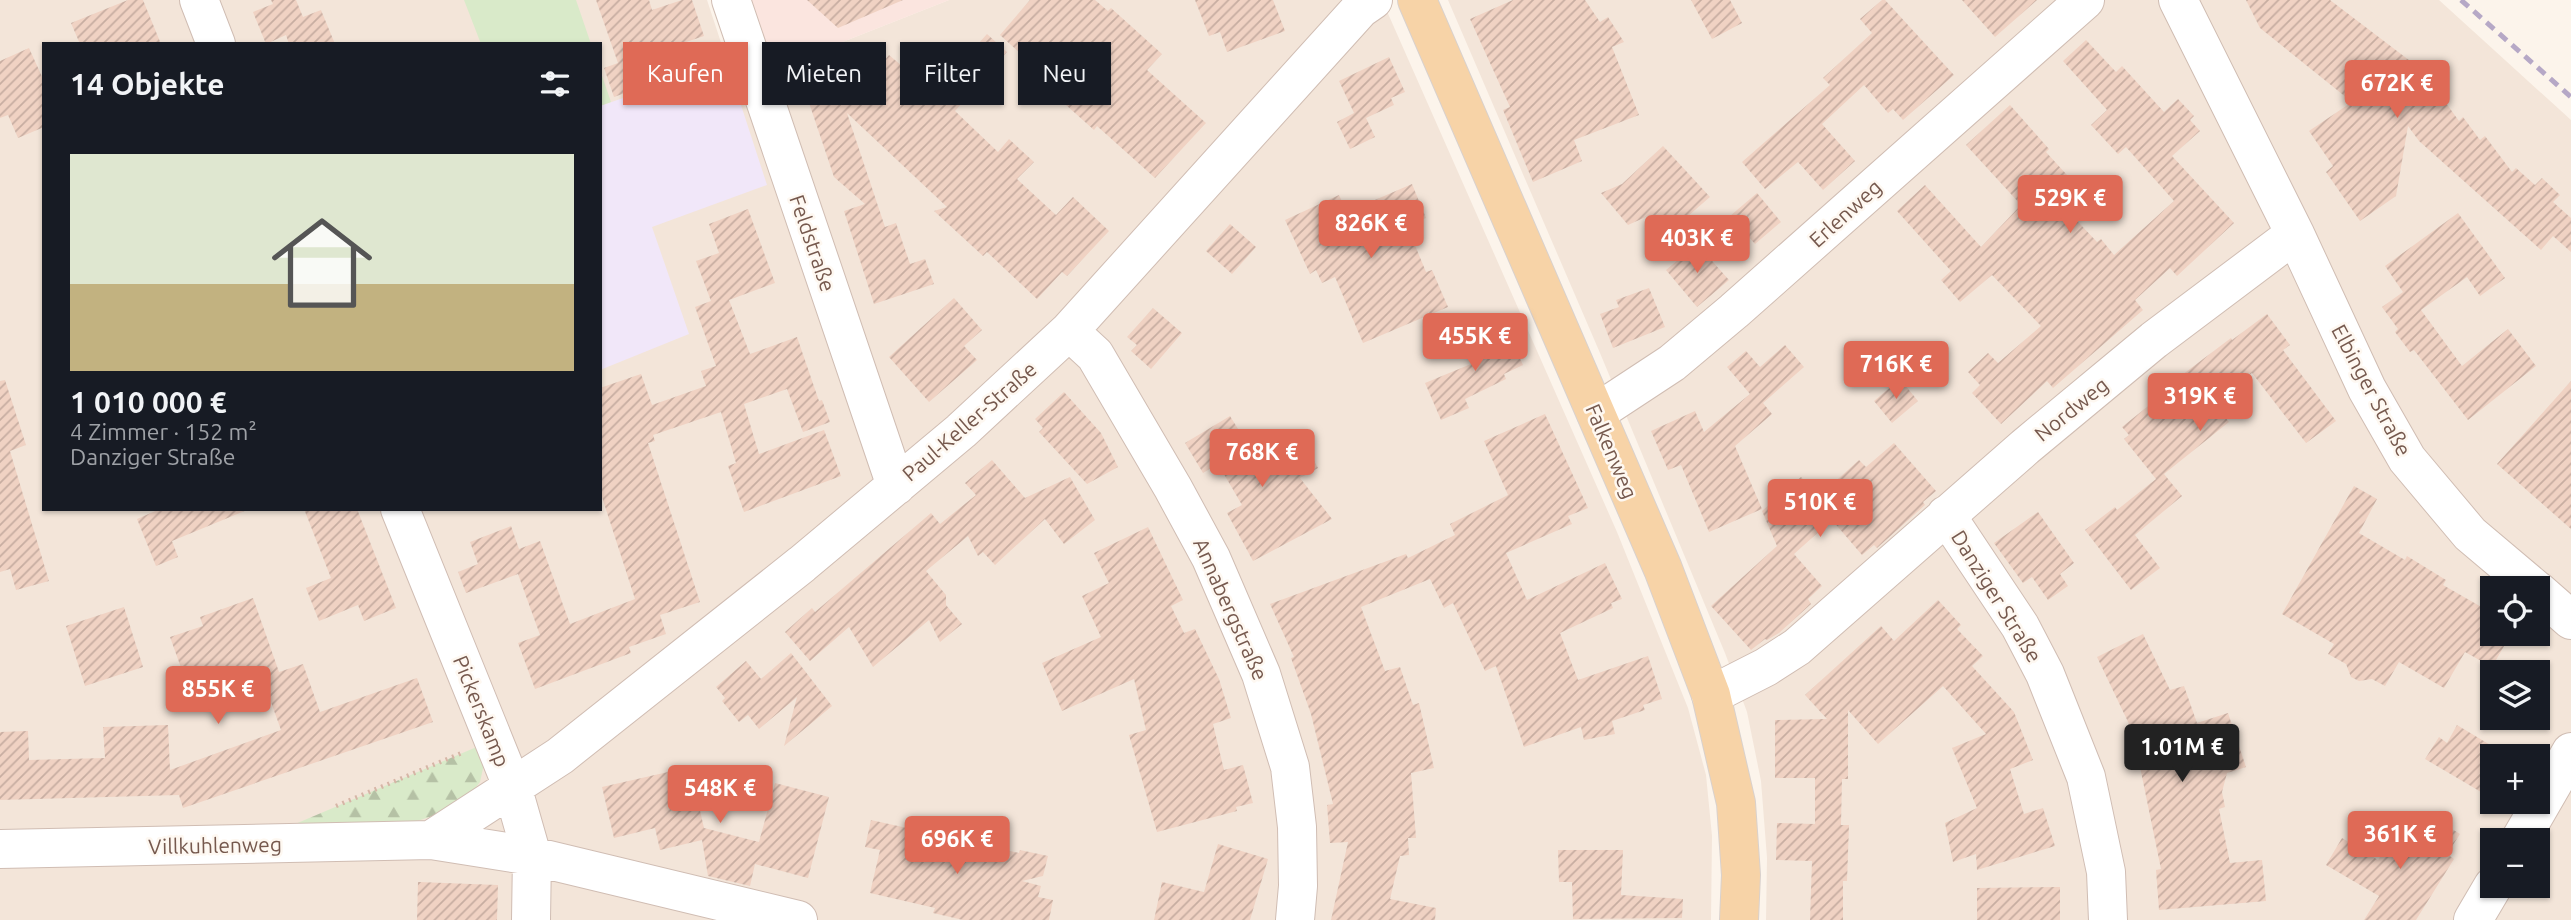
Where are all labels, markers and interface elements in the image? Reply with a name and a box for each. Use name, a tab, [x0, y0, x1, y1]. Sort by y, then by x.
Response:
chip: Kaufen	[623, 42, 748, 105]
chip: Mieten	[762, 42, 886, 105]
chip: Filter	[900, 42, 1004, 105]
chip: Neu	[1018, 42, 1111, 105]
pin: 672K €	[2340, 60, 2454, 120]
icon: filters	[536, 65, 574, 103]
text: 14 Objekte	[70, 67, 225, 101]
text: 672K €	[2361, 70, 2433, 95]
street label: Erlenweg	[1804, 174, 1886, 252]
pin: 529K €	[2013, 176, 2127, 235]
text: 529K €	[2034, 185, 2106, 210]
street label: Feldstraße	[785, 191, 841, 295]
icon: home	[259, 200, 385, 326]
pin: 826K €	[1314, 201, 1428, 260]
text: 826K €	[1335, 210, 1407, 235]
pin: 403K €	[1640, 216, 1754, 275]
text: 403K €	[1661, 225, 1733, 250]
pin: 455K €	[1418, 314, 1532, 373]
street label: Elbinger Straße	[2327, 320, 2417, 460]
text: 455K €	[1439, 323, 1511, 348]
pin: 716K €	[1839, 342, 1953, 401]
text: 716K €	[1860, 351, 1932, 376]
street label: Paul-Keller-Straße	[897, 356, 1041, 486]
street label: Nordweg	[2029, 372, 2113, 446]
pin: 319K €	[2143, 374, 2257, 433]
text: 319K €	[2164, 383, 2236, 408]
text: 1 010 000 €	[70, 385, 227, 419]
street label: Falkenweg	[1581, 400, 1643, 502]
text: 4 Zimmer · 152 m²	[70, 419, 257, 444]
pin: 768K €	[1205, 430, 1319, 489]
text: 768K €	[1226, 439, 1298, 464]
text: Danziger Straße	[70, 444, 235, 469]
pin: 510K €	[1763, 480, 1877, 539]
text: 510K €	[1784, 489, 1856, 514]
street label: Danziger Straße	[1947, 526, 2047, 666]
street label: Annabergstraße	[1189, 534, 1273, 684]
map controls	[2480, 576, 2550, 898]
button: locate	[2480, 576, 2550, 646]
street label: Pickerskamp	[449, 652, 515, 770]
button: layers	[2480, 660, 2550, 730]
pin: 855K €	[161, 666, 275, 726]
text: 855K €	[182, 676, 254, 701]
pin: 1.01M €	[2117, 724, 2247, 784]
text: 1.01M €	[2140, 734, 2224, 759]
button: +	[2480, 744, 2550, 814]
pin: 548K €	[663, 766, 777, 825]
text: 548K €	[684, 775, 756, 800]
pin: 361K €	[2343, 812, 2457, 871]
pin: 696K €	[900, 816, 1014, 876]
text: 361K €	[2364, 821, 2436, 846]
text: 696K €	[921, 826, 993, 851]
button: −	[2480, 828, 2550, 898]
street label: Villkuhlenweg	[148, 832, 282, 858]

